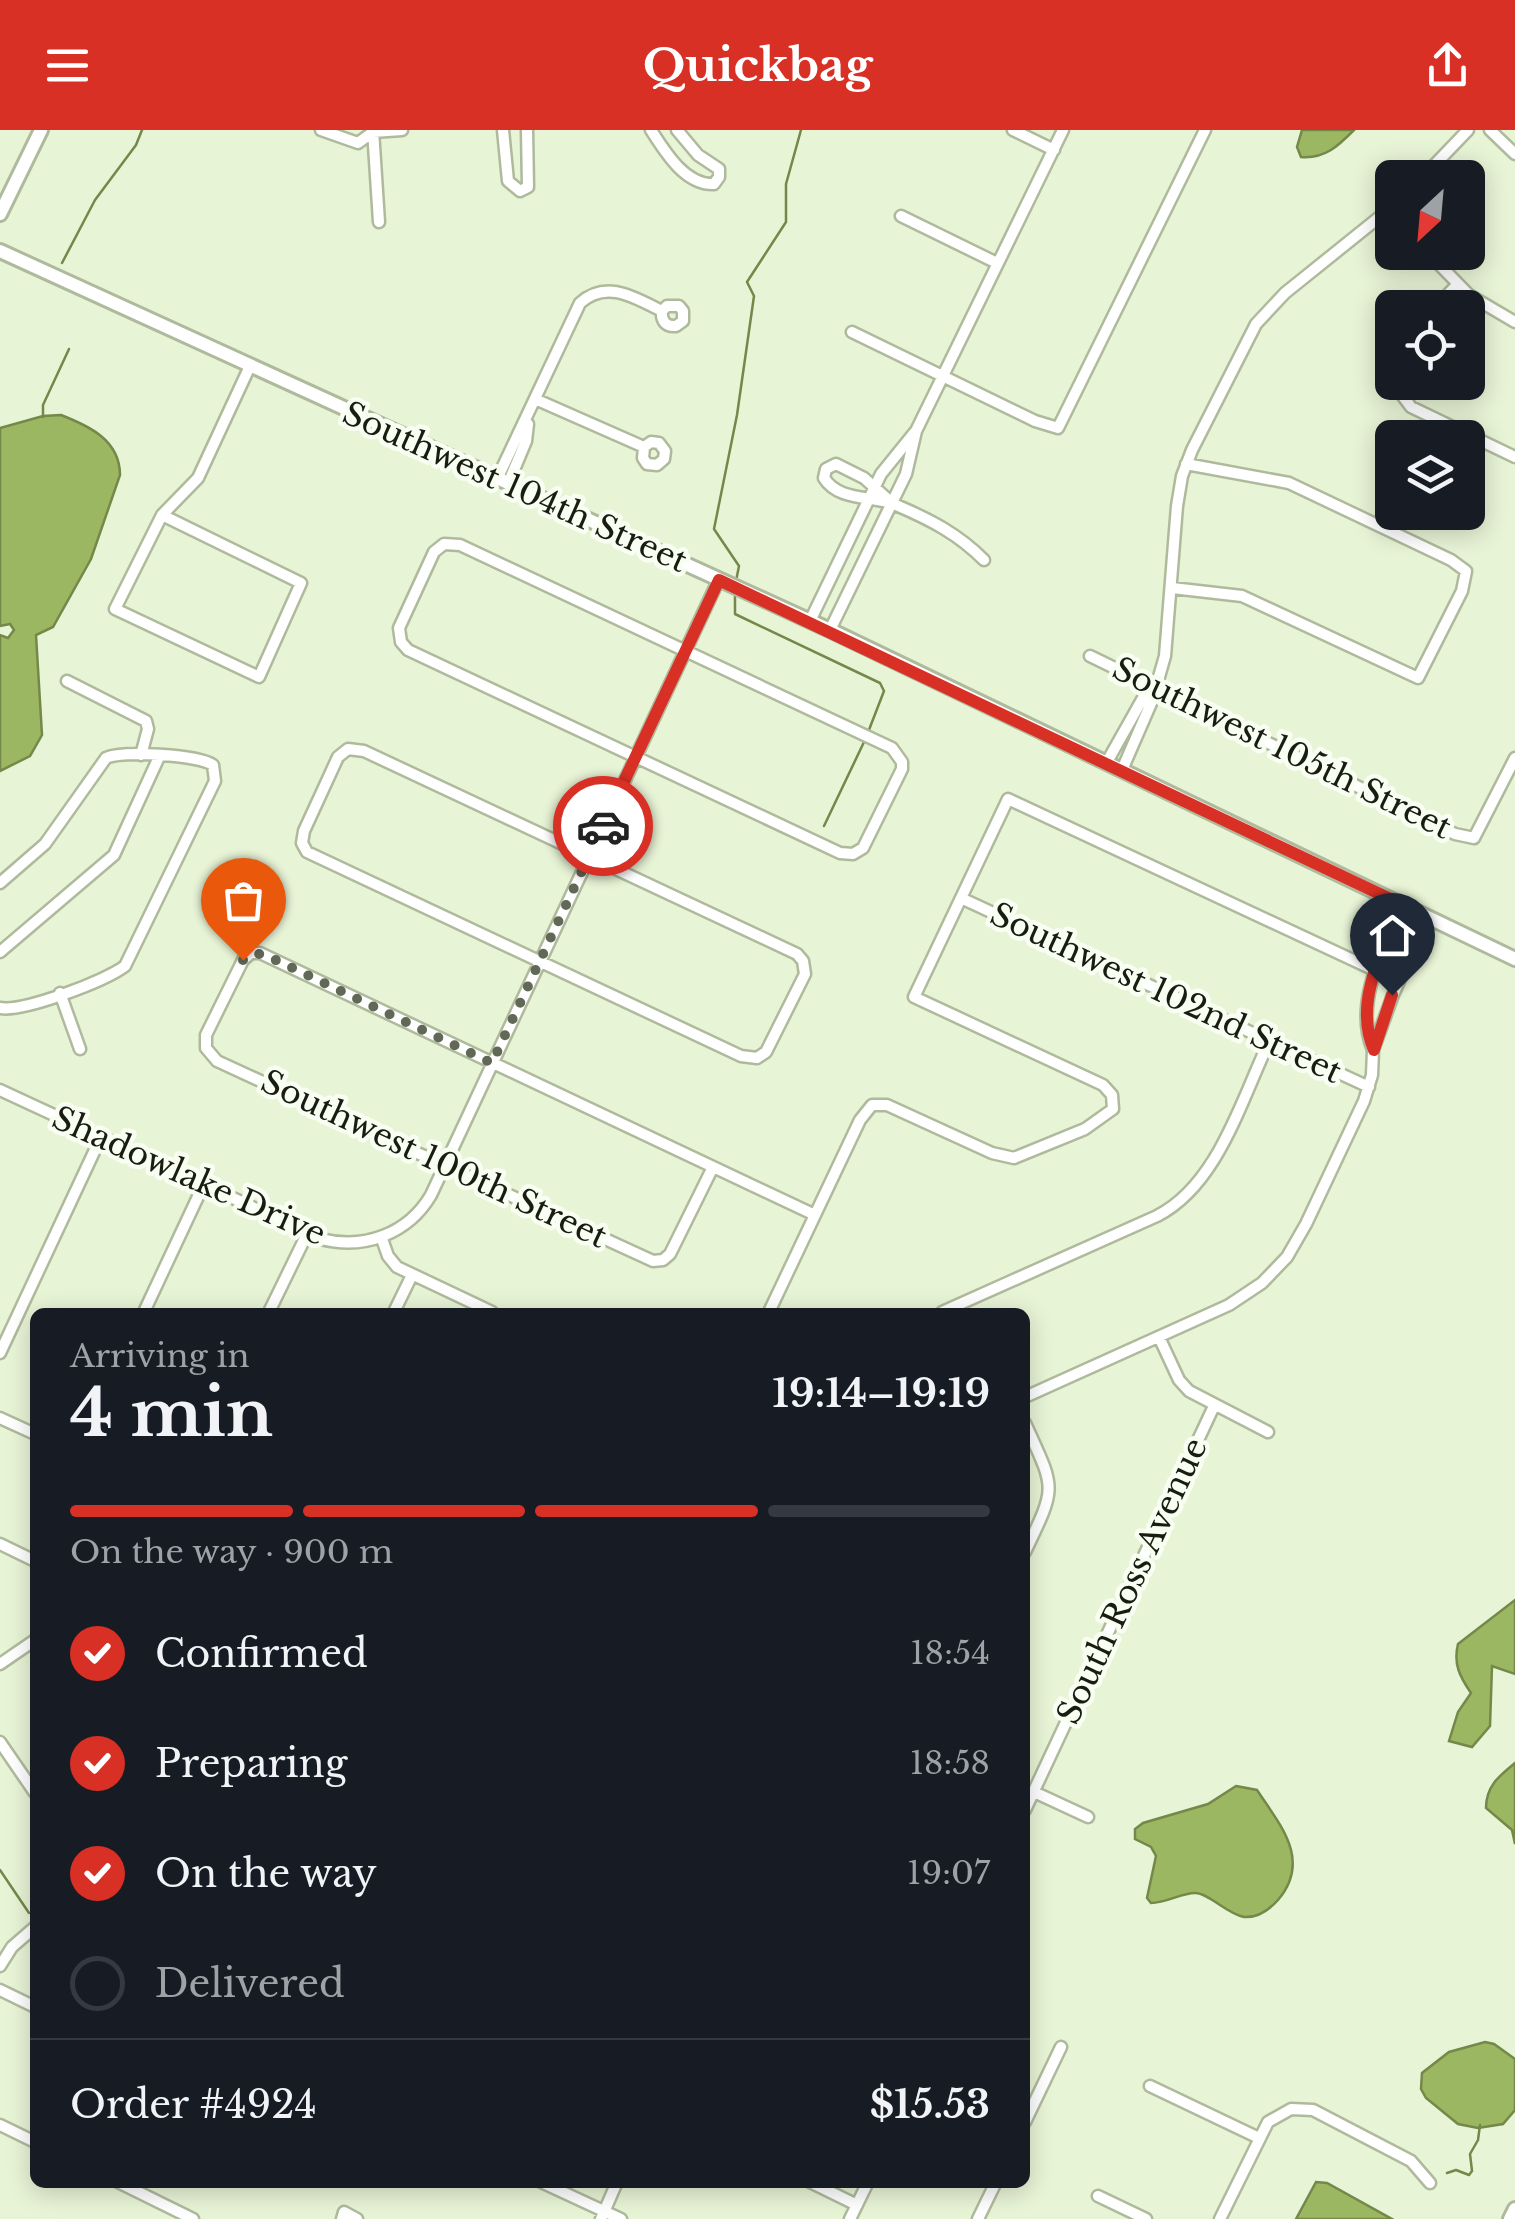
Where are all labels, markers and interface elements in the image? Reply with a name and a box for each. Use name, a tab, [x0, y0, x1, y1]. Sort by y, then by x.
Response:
text: Quickbag	[643, 37, 872, 93]
icon: menu	[40, 38, 95, 93]
icon: share	[1420, 38, 1475, 93]
north arrow	[1375, 160, 1485, 270]
map controls	[1375, 160, 1485, 530]
button: locate	[1375, 290, 1485, 400]
street label: Southwest 104th Street	[337, 393, 693, 581]
button: layers	[1375, 420, 1485, 530]
street label: Southwest 105th Street	[1106, 648, 1458, 848]
courier	[553, 776, 653, 876]
icon: car	[576, 799, 631, 854]
pin	[201, 858, 286, 961]
icon: bag	[216, 873, 271, 928]
pin	[1350, 893, 1435, 996]
street label: Southwest 102nd Street	[984, 894, 1348, 1092]
icon: home	[1365, 908, 1420, 963]
street label: Southwest 100th Street	[255, 1061, 613, 1257]
street label: Shadowlake Drive	[46, 1098, 332, 1254]
text: Arriving in	[70, 1336, 249, 1376]
text: 19:14–19:19	[772, 1370, 990, 1417]
text: 4 min	[70, 1373, 273, 1454]
street label: South Ross Avenue	[1048, 1432, 1216, 1730]
text: On the way · 900 m	[70, 1532, 393, 1572]
icon: check	[70, 1626, 125, 1681]
text: Confirmed	[155, 1630, 368, 1677]
text: 18:54	[910, 1633, 990, 1673]
icon: check	[70, 1736, 125, 1791]
text: Preparing	[155, 1740, 347, 1787]
text: 18:58	[910, 1743, 990, 1783]
icon: check	[70, 1846, 125, 1901]
text: On the way	[155, 1850, 377, 1897]
text: 19:07	[907, 1853, 990, 1893]
text: Delivered	[155, 1960, 345, 2007]
text: Order #4924	[70, 2081, 317, 2128]
text: $15.53	[870, 2081, 990, 2128]

